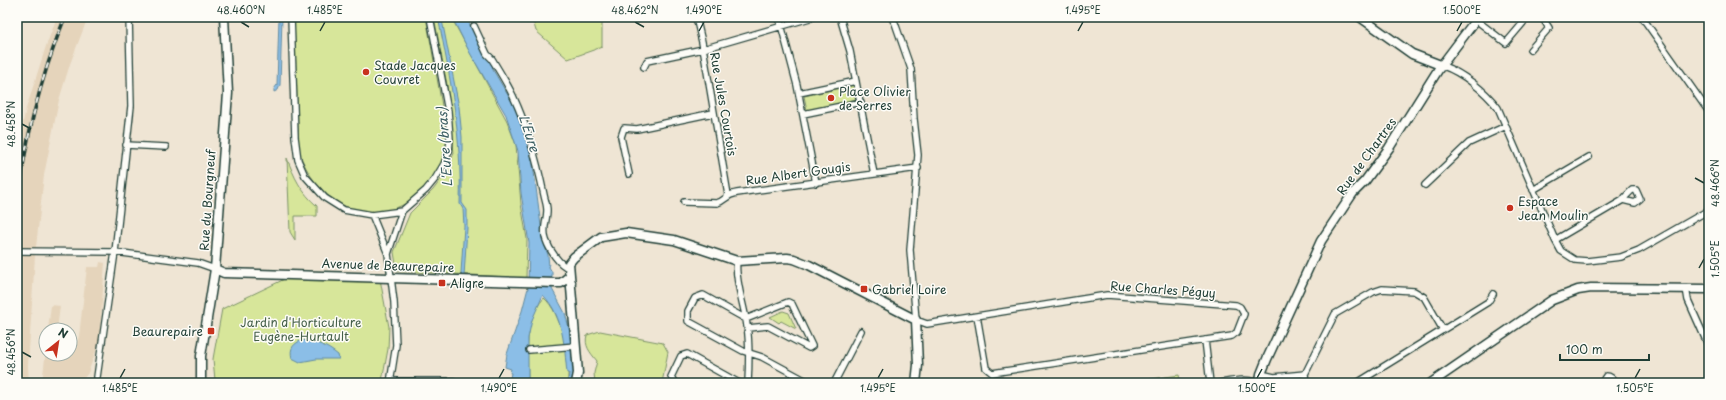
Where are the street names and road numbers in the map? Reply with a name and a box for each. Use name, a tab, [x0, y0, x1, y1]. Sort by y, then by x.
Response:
street label: Rue Jules Courtois	[706, 51, 742, 158]
street label: Rue de Chartres	[1332, 113, 1400, 198]
street label: Rue du Bourgneuf	[194, 148, 220, 251]
street label: Rue Albert Gougis	[745, 157, 852, 189]
street label: Avenue de Beaurepaire	[321, 254, 455, 276]
street label: Rue Charles Péguy	[1110, 276, 1216, 302]

